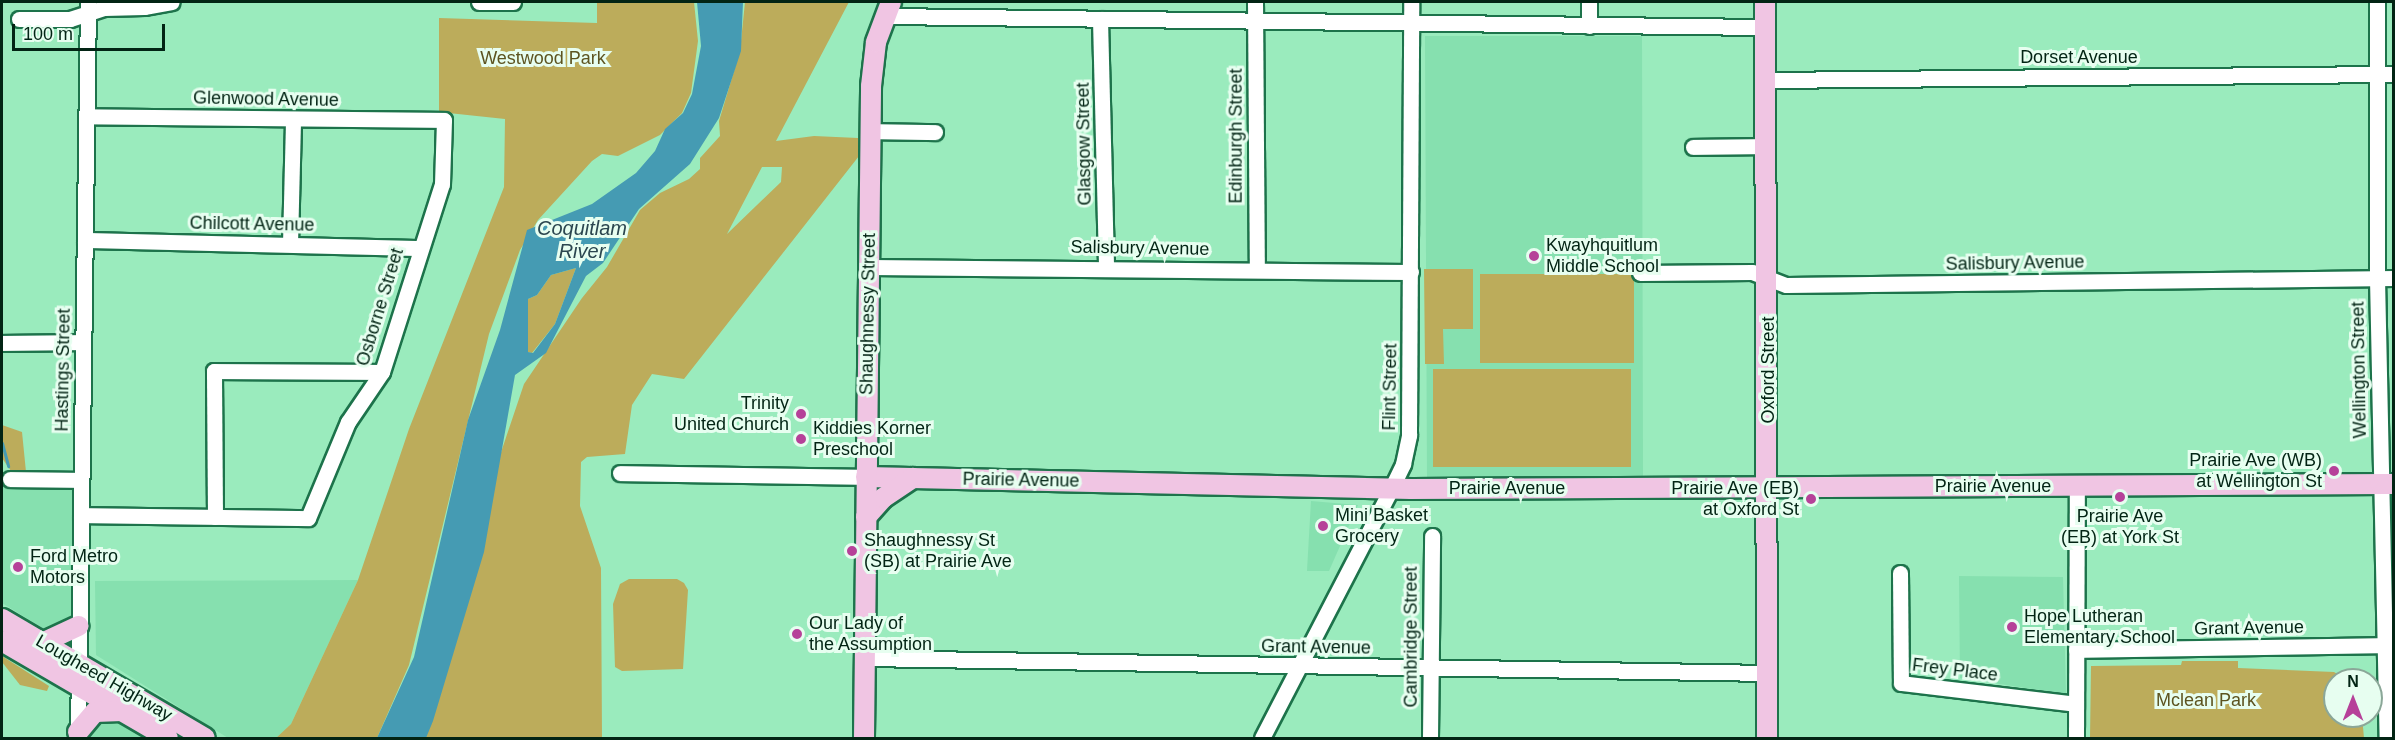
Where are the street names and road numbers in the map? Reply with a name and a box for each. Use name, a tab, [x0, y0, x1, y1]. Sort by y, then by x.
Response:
street label: Dorset Avenue	[2020, 46, 2138, 68]
street label: Edinburgh Street	[1225, 68, 1247, 204]
street label: Glasgow Street	[1072, 82, 1096, 206]
street label: Glenwood Avenue	[192, 87, 340, 111]
street label: Chilcott Avenue	[189, 212, 315, 236]
street label: Shaughnessy Street	[856, 233, 880, 395]
street label: Salisbury Avenue	[1070, 236, 1210, 260]
street label: Osborne Street	[352, 245, 408, 369]
street label: Salisbury Avenue	[1945, 251, 2085, 275]
street label: Wellington Street	[2347, 301, 2371, 439]
street label: Hastings Street	[51, 308, 75, 432]
street label: Oxford Street	[1757, 316, 1779, 424]
street label: Flint Street	[1378, 343, 1402, 431]
street label: Prairie Avenue	[962, 468, 1080, 492]
street label: Prairie Avenue	[1934, 475, 2052, 497]
street label: Prairie Avenue	[1448, 477, 1566, 499]
street label: Cambridge Street	[1400, 566, 1422, 708]
street label: Grant Avenue	[2193, 616, 2305, 640]
street label: Lougheed Highway	[32, 630, 176, 726]
street label: Grant Avenue	[1260, 635, 1372, 659]
street label: Frey Place	[1911, 654, 1999, 686]

